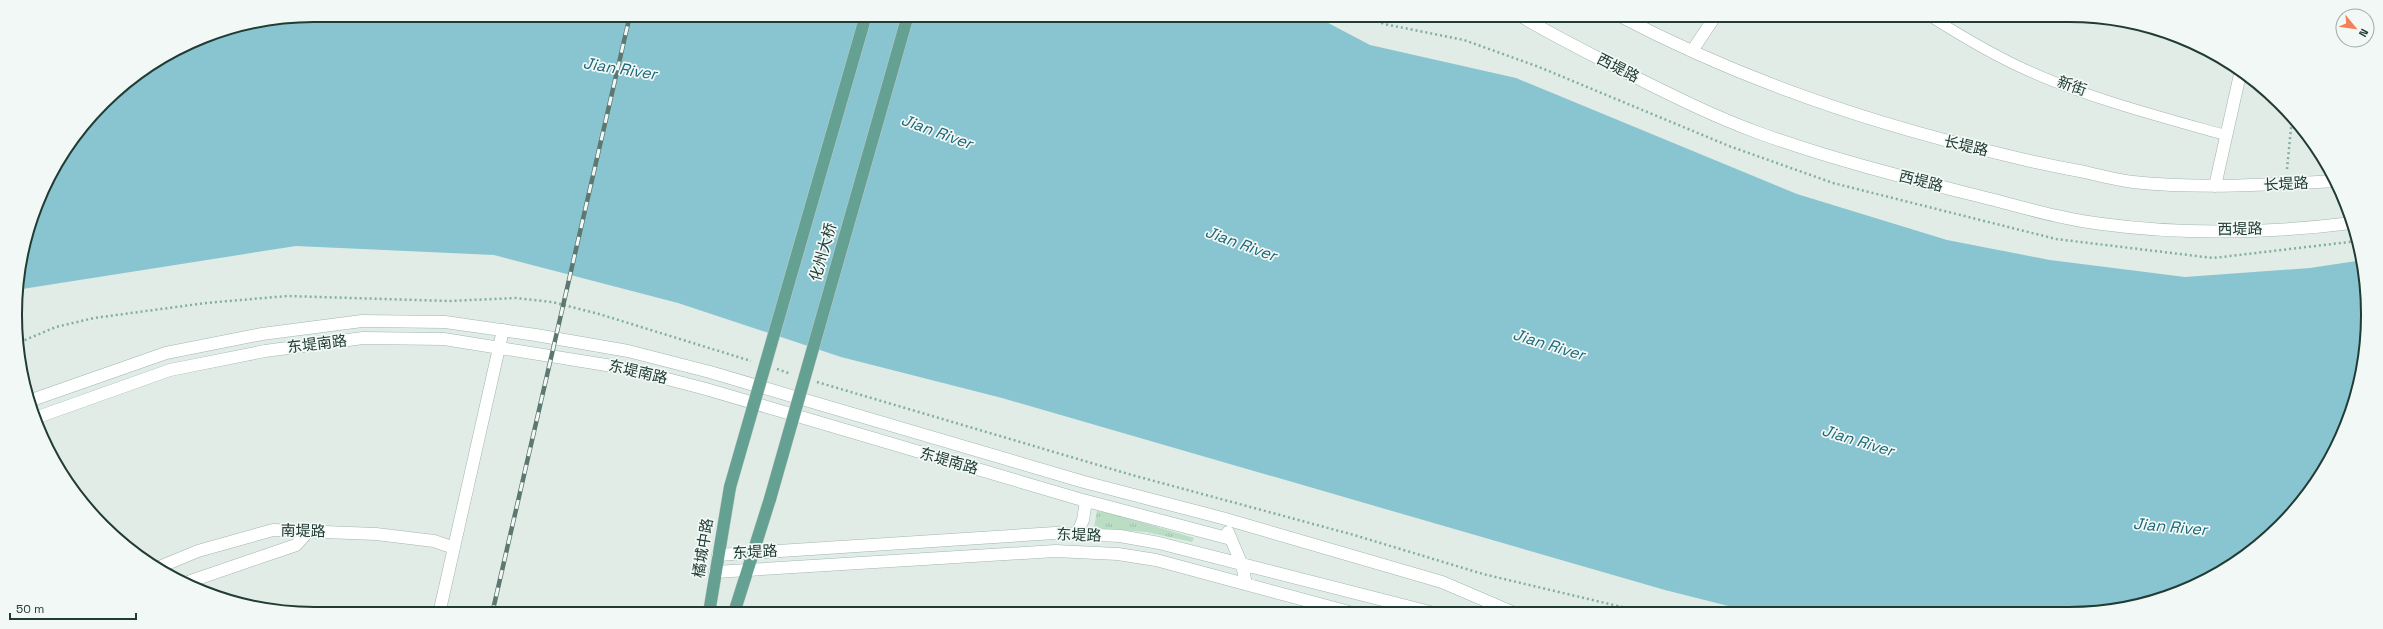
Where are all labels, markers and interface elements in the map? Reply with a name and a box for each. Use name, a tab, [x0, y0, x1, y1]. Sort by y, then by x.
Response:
north arrow	[2335, 8, 2375, 48]
text: N	[2356, 26, 2372, 39]
street label: 西堤路	[1594, 49, 1643, 86]
water label: Jian River	[582, 52, 660, 85]
street label: 新街	[2055, 72, 2089, 99]
water label: Jian River	[898, 109, 977, 155]
street label: 长堤路	[1942, 131, 1990, 160]
street label: 西堤路	[1897, 166, 1945, 195]
street label: 长堤路	[2263, 173, 2309, 194]
street label: 西堤路	[2217, 219, 2263, 238]
street label: 化州大桥	[805, 220, 840, 283]
water label: Jian River	[1202, 221, 1281, 267]
water label: Jian River	[1510, 324, 1589, 366]
street label: 东堤南路	[286, 330, 348, 357]
street label: 东堤南路	[607, 356, 669, 388]
water label: Jian River	[1819, 420, 1898, 462]
street label: 东堤南路	[918, 443, 981, 478]
water label: Jian River	[2132, 513, 2210, 540]
street label: 橘城中路	[688, 517, 717, 579]
street label: 南堤路	[280, 521, 326, 540]
street label: 东堤路	[1056, 524, 1102, 545]
street label: 东堤路	[732, 541, 778, 562]
scale bar	[10, 595, 136, 621]
text: 50 m	[16, 601, 44, 617]

